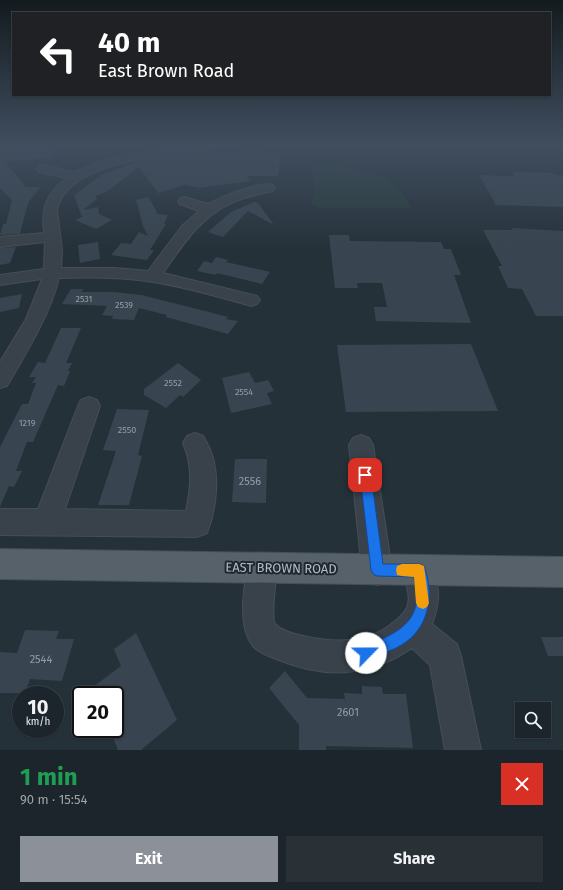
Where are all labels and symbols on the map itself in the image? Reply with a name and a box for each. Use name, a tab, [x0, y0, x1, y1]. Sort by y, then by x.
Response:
house number: 2531	[75, 294, 93, 304]
house number: 2539	[115, 300, 133, 310]
house number: 2552	[164, 378, 182, 388]
house number: 2554	[235, 387, 253, 397]
house number: 1219	[19, 418, 36, 428]
house number: 2550	[118, 425, 136, 435]
pin	[348, 458, 382, 492]
house number: 2556	[239, 475, 261, 488]
street label: EAST BROWN ROAD	[225, 560, 337, 576]
position arrow	[345, 632, 387, 674]
house number: 2544	[30, 653, 52, 666]
speed limit sign: 20	[72, 686, 124, 738]
house number: 2601	[337, 706, 359, 719]

